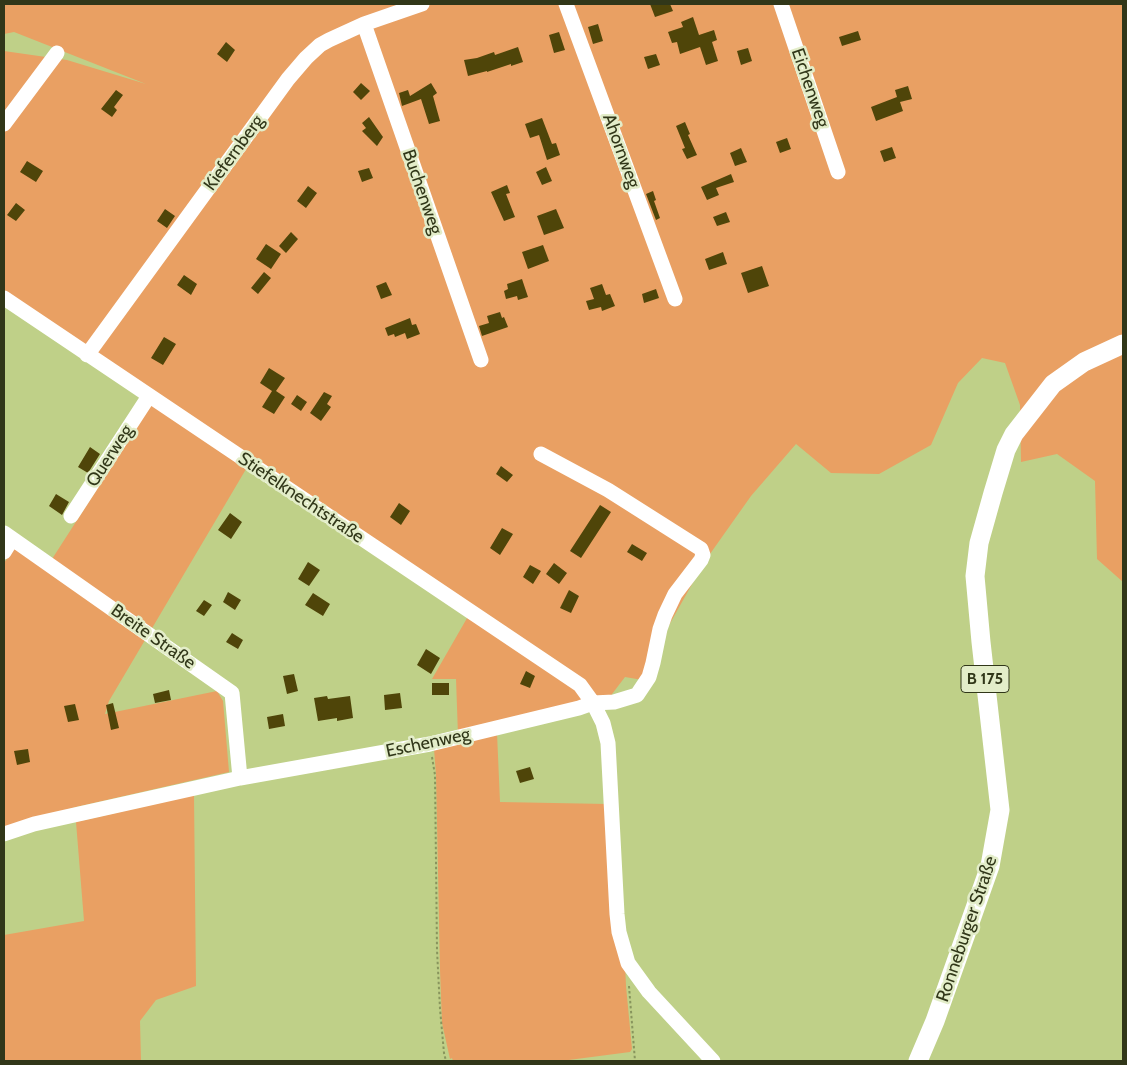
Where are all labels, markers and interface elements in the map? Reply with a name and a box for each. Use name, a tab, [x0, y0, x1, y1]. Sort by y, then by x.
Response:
street label: Eichenweg	[786, 46, 834, 130]
street label: Kiefernberg	[199, 111, 269, 195]
street label: Ahornweg	[598, 111, 644, 191]
street label: Buchenweg	[397, 147, 447, 237]
street label: Querweg	[82, 421, 138, 491]
street label: Stiefelknechtstraße	[234, 448, 368, 548]
street label: Breite Straße	[107, 600, 199, 674]
road number: B 175	[961, 666, 1009, 692]
street label: Eschenweg	[384, 724, 472, 762]
street label: Ronneburger Straße	[932, 853, 1002, 1005]

